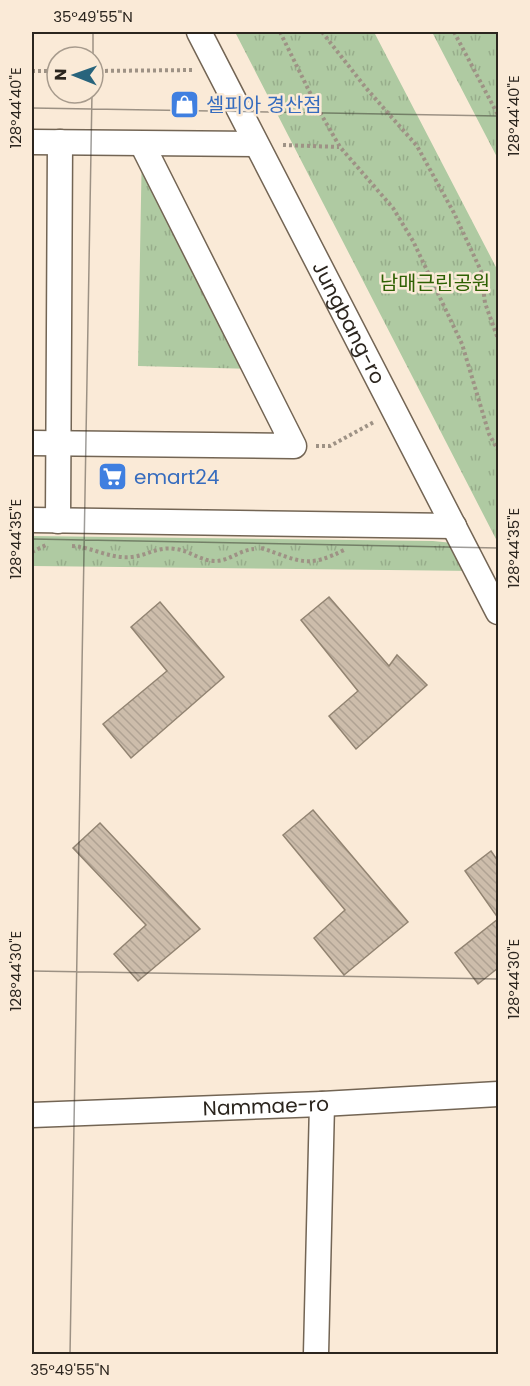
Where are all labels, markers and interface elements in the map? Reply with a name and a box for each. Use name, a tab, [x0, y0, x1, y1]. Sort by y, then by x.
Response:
text: 35°49'55"N	[53, 6, 133, 27]
north arrow	[45, 45, 105, 105]
text: 128°44'40"E	[5, 67, 26, 149]
text: N	[49, 69, 72, 81]
text: 128°44'40"E	[503, 75, 524, 157]
shop icon: 셀피아 경산점	[169, 89, 201, 121]
place label: 셀피아 경산점	[206, 91, 322, 119]
street label: Jungbang-ro	[306, 256, 392, 389]
park label: 남매근린공원	[380, 269, 490, 297]
supermarket icon: emart24	[97, 461, 129, 493]
place label: emart24	[134, 463, 219, 491]
text: 128°44'35"E	[5, 499, 26, 579]
text: 128°44'35"E	[503, 508, 524, 588]
text: 128°44'30"E	[5, 931, 26, 1011]
text: 128°44'30"E	[503, 939, 524, 1019]
street label: Nammae-ro	[202, 1090, 330, 1123]
text: 35°49'55"N	[30, 1359, 110, 1380]

